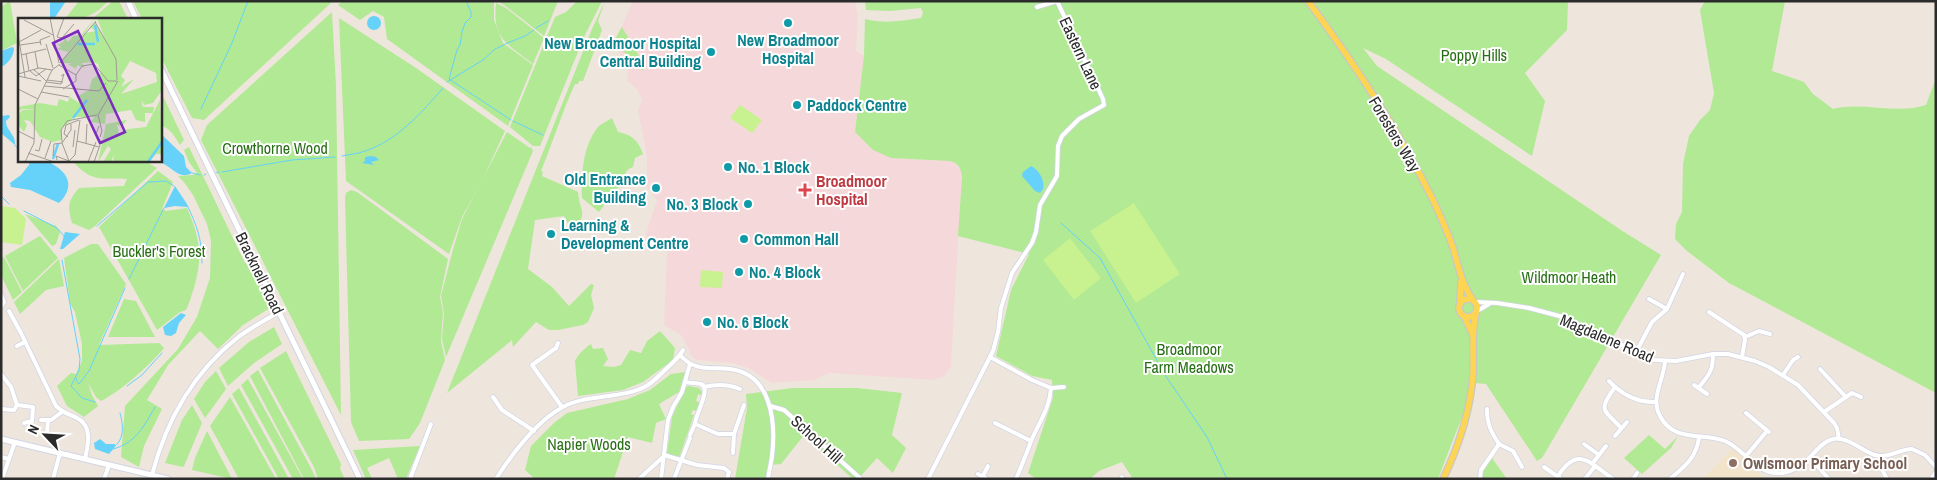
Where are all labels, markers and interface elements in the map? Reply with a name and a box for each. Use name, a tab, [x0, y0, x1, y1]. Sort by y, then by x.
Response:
street label: Eastern Lane	[1055, 13, 1107, 93]
marker: New Broadmoor Hospital	[782, 17, 794, 29]
inset map	[18, 18, 161, 161]
place label: New Broadmoor Hospital	[737, 29, 840, 69]
place label: New Broadmoor Hospital Central Building	[544, 32, 701, 72]
park label: Poppy Hills	[1441, 44, 1507, 66]
marker: New Broadmoor Hospital Central Building	[705, 46, 717, 58]
street label: Foresters Way	[1364, 92, 1426, 176]
place label: Paddock Centre	[807, 94, 907, 116]
marker: Paddock Centre	[791, 99, 803, 111]
park label: Crowthorne Wood	[222, 137, 328, 159]
place label: No. 1 Block	[738, 156, 810, 178]
marker: No. 1 Block	[722, 161, 734, 173]
place label: Old Entrance Building	[564, 168, 646, 208]
place label: Broadmoor Hospital	[816, 170, 888, 210]
marker: Old Entrance Building	[650, 182, 662, 194]
marker: Broadmoor Hospital	[798, 183, 812, 197]
place label: No. 3 Block	[667, 193, 739, 215]
marker: No. 3 Block	[742, 198, 754, 210]
place label: Learning & Development Centre	[561, 214, 689, 254]
street label: Bracknell Road	[231, 228, 289, 318]
marker: Learning & Development Centre	[545, 228, 557, 240]
place label: Common Hall	[754, 228, 839, 250]
marker: Common Hall	[738, 233, 750, 245]
park label: Buckler's Forest	[112, 240, 206, 262]
place label: No. 4 Block	[749, 261, 821, 283]
marker: No. 4 Block	[733, 266, 745, 278]
park label: Wildmoor Heath	[1522, 266, 1616, 288]
street label: Magdalene Road	[1557, 308, 1657, 368]
place label: No. 6 Block	[717, 311, 789, 333]
marker: No. 6 Block	[701, 316, 713, 328]
park label: Broadmoor Farm Meadows	[1144, 338, 1234, 378]
north arrow	[20, 410, 70, 460]
street label: School Hill	[786, 410, 848, 468]
text: N	[23, 422, 43, 437]
park label: Napier Woods	[547, 433, 631, 455]
place label: Owlsmoor Primary School	[1743, 452, 1907, 474]
marker: Owlsmoor Primary School	[1727, 457, 1739, 469]

